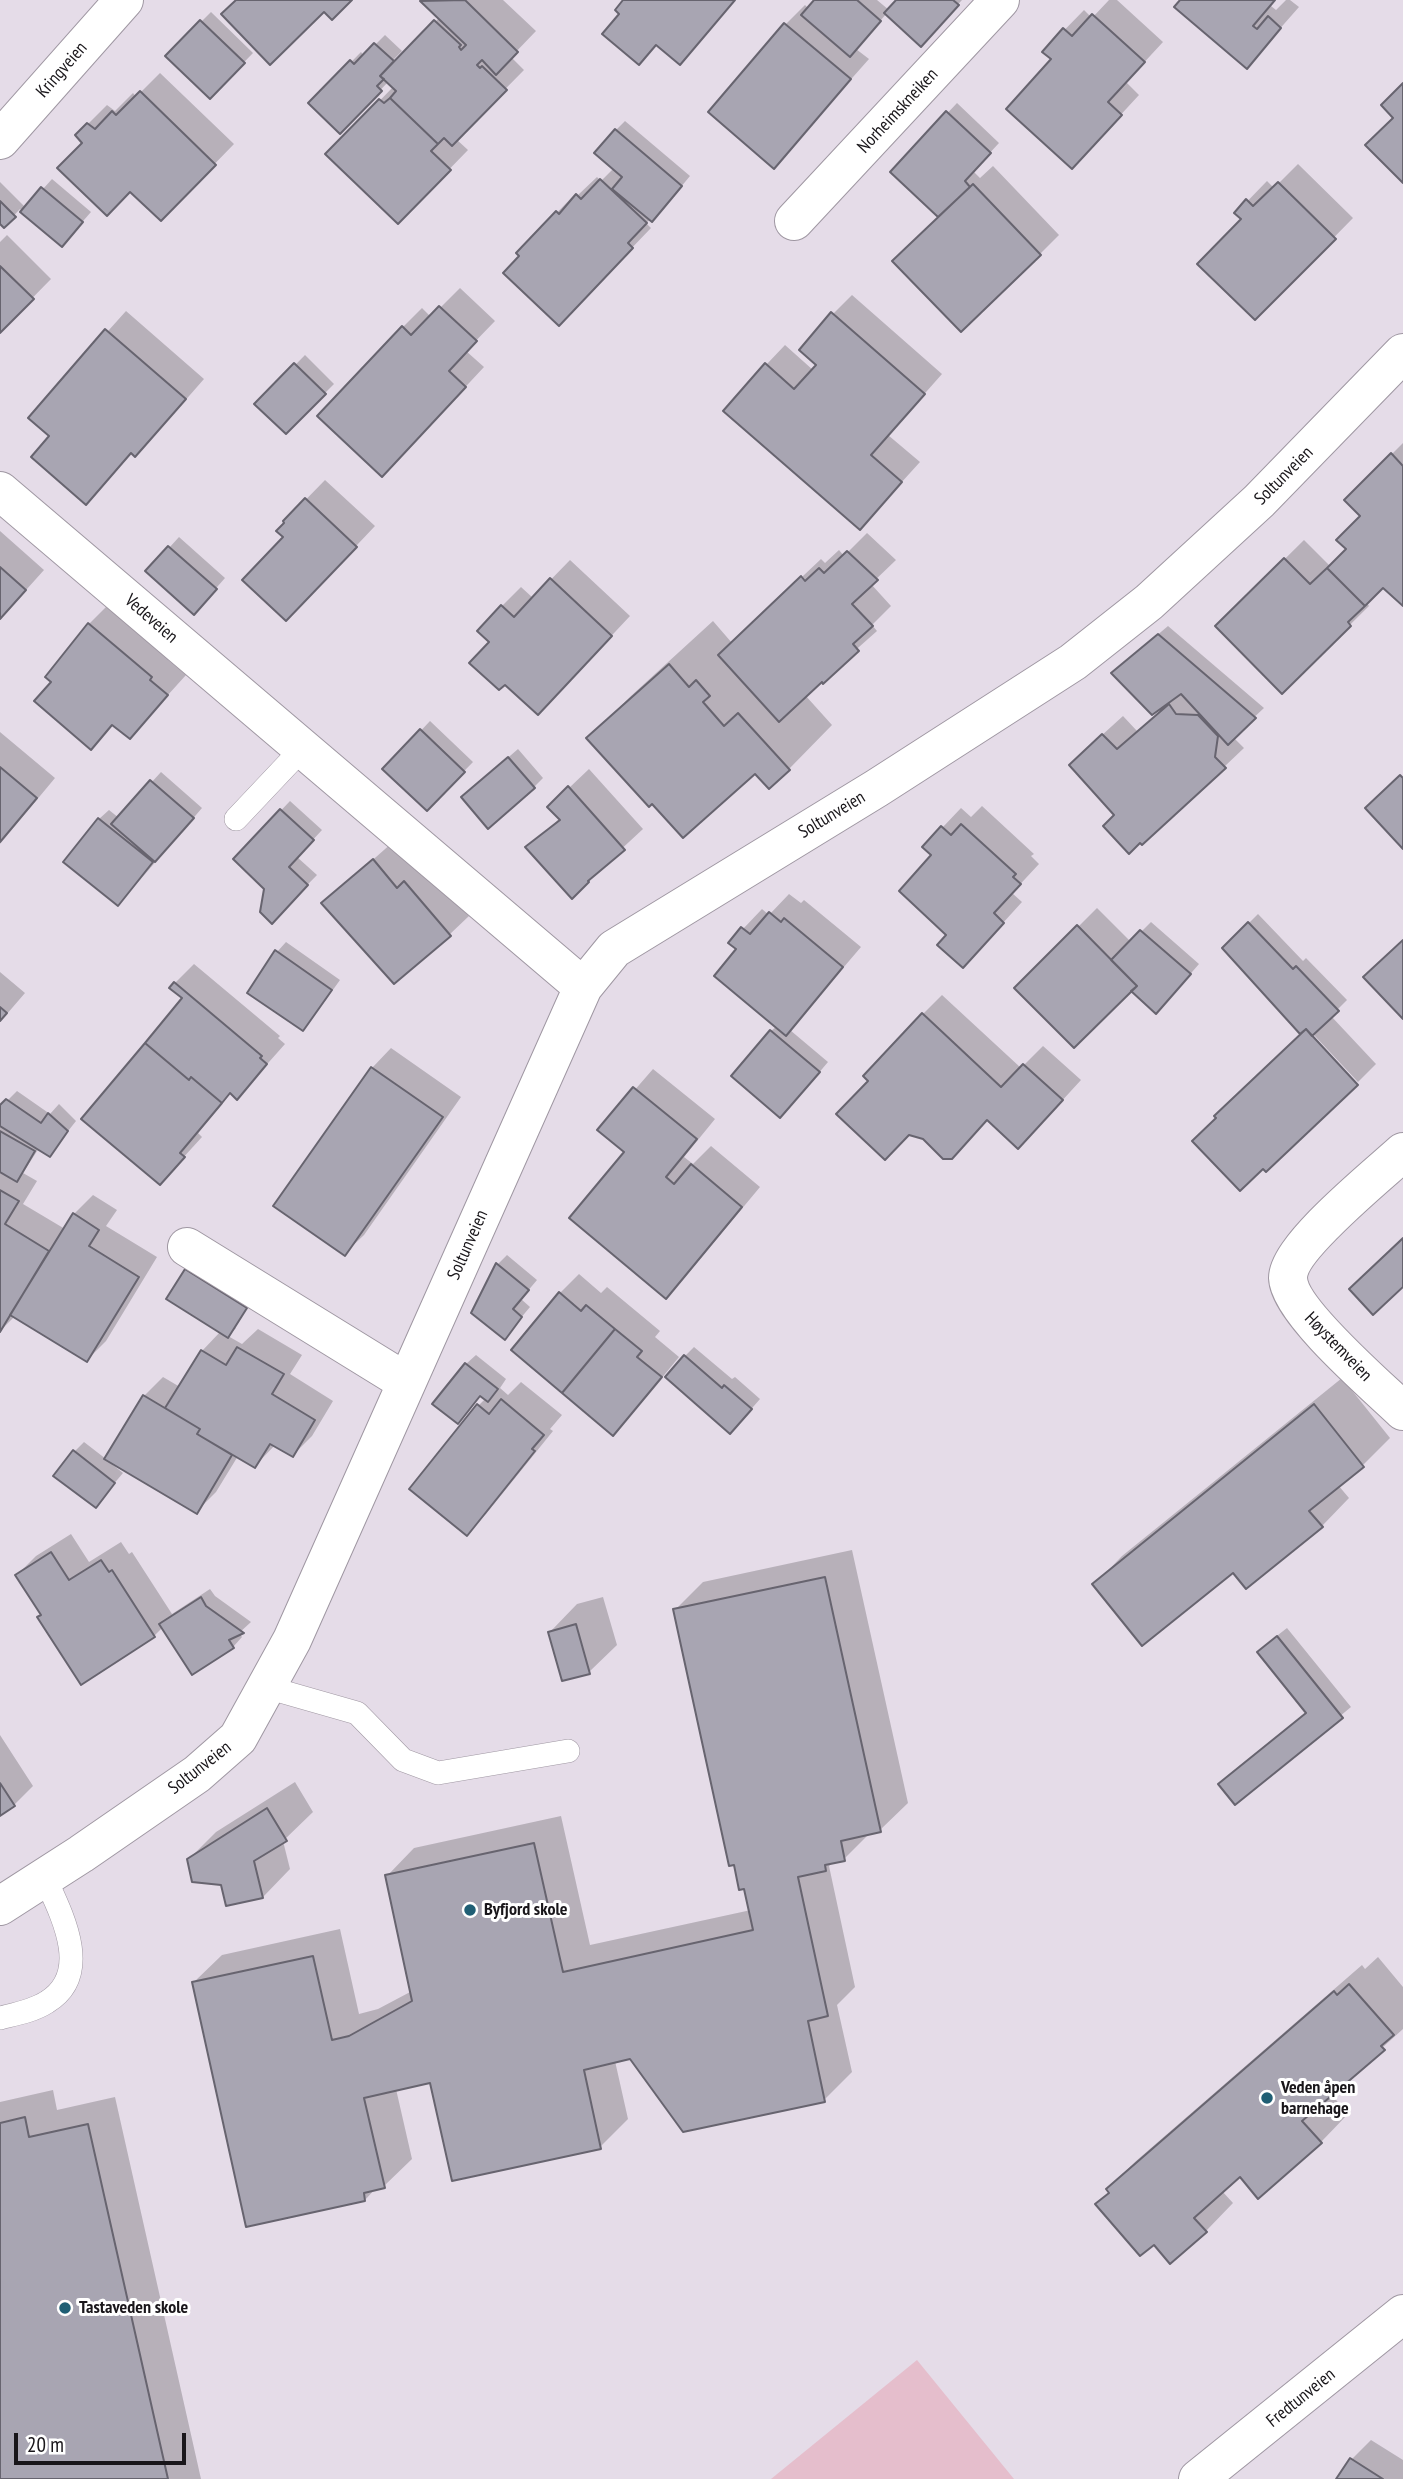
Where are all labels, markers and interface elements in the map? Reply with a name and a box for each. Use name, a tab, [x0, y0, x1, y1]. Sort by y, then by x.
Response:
street label: Kringveien	[32, 38, 92, 102]
street label: Norheimskneiken	[853, 64, 943, 158]
street label: Soltunveien	[1250, 442, 1318, 510]
street label: Vedeveien	[120, 590, 182, 648]
street label: Soltunveien	[795, 787, 869, 843]
street label: Soltunveien	[443, 1207, 493, 1283]
street label: Høystemveien	[1300, 1308, 1376, 1386]
street label: Soltunveien	[164, 1737, 236, 1799]
place label: Byfjord skole	[484, 1899, 567, 1921]
marker: Byfjord skole	[462, 1902, 478, 1918]
place label: Veden åpen barnehage	[1281, 2077, 1355, 2120]
marker: Veden åpen barnehage	[1259, 2090, 1275, 2106]
place label: Tastaveden skole	[79, 2297, 188, 2319]
marker: Tastaveden skole	[57, 2300, 73, 2316]
street label: Fredtunveien	[1262, 2364, 1340, 2432]
scale bar	[18, 2420, 189, 2464]
text: 20 m	[27, 2431, 64, 2458]

